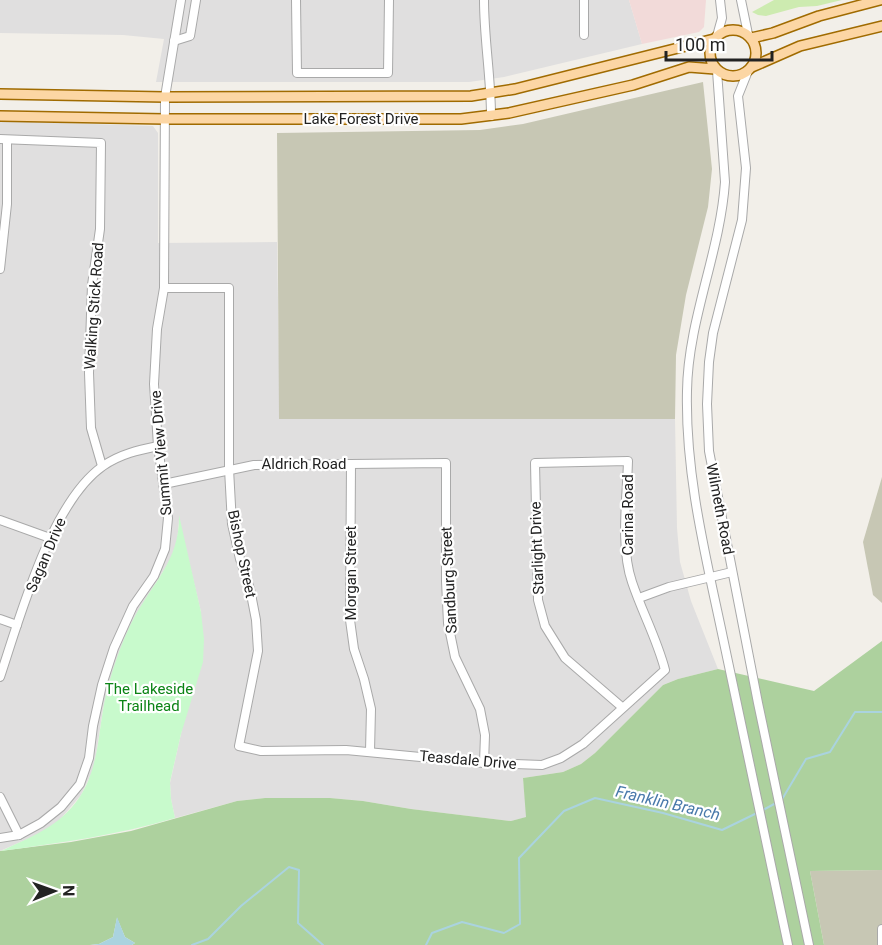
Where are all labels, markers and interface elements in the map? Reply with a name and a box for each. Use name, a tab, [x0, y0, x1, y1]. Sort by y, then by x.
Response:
scale bar	[666, 24, 772, 62]
text: 100 m	[675, 34, 726, 55]
street label: Lake Forest Drive	[303, 110, 419, 128]
street label: Walking Stick Road	[81, 242, 107, 370]
street label: Summit View Drive	[147, 390, 175, 516]
street label: Aldrich Road	[262, 455, 346, 473]
street label: Wilmeth Road	[702, 462, 738, 556]
street label: Carina Road	[619, 474, 637, 556]
street label: Starlight Drive	[526, 501, 548, 595]
street label: Bishop Street	[224, 508, 260, 600]
street label: Sagan Drive	[22, 515, 70, 595]
street label: Morgan Street	[342, 526, 360, 620]
street label: Sandburg Street	[437, 526, 461, 634]
park label: The Lakeside Trailhead	[105, 680, 193, 715]
street label: Teasdale Drive	[419, 747, 517, 773]
water label: Franklin Branch	[614, 782, 722, 824]
north arrow	[24, 861, 84, 921]
text: N	[59, 885, 78, 897]

